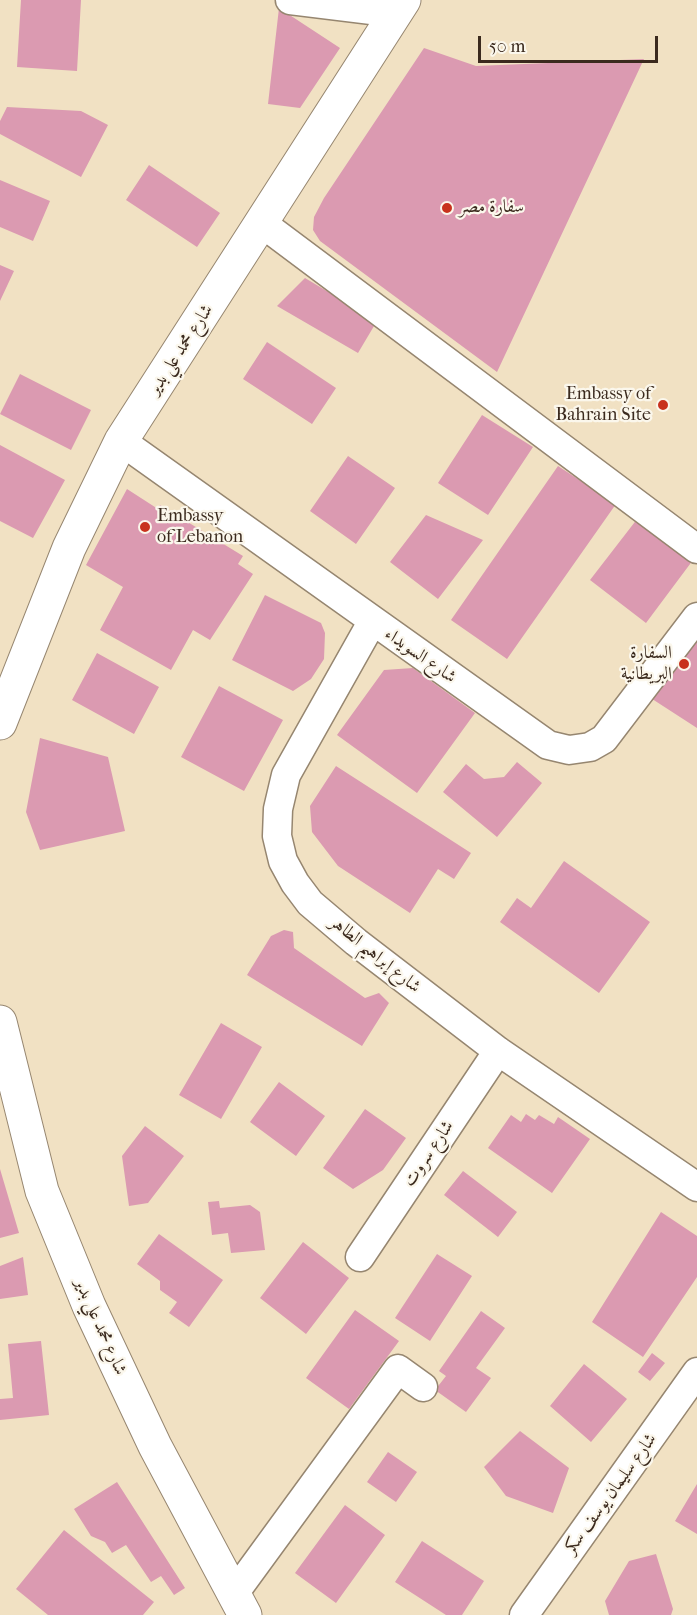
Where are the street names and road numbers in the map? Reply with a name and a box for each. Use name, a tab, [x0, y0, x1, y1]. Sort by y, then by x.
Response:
street label: شارع محمد علي بدير	[144, 301, 218, 399]
street label: شارع السويداء	[380, 623, 460, 689]
street label: شارع إبراهيم الطاهر	[325, 912, 425, 998]
street label: شارع سروت	[399, 1117, 459, 1191]
street label: شارع محمد علي بدير	[69, 1275, 131, 1379]
street label: شارع سليمان يوسف سكر	[560, 1429, 662, 1559]

